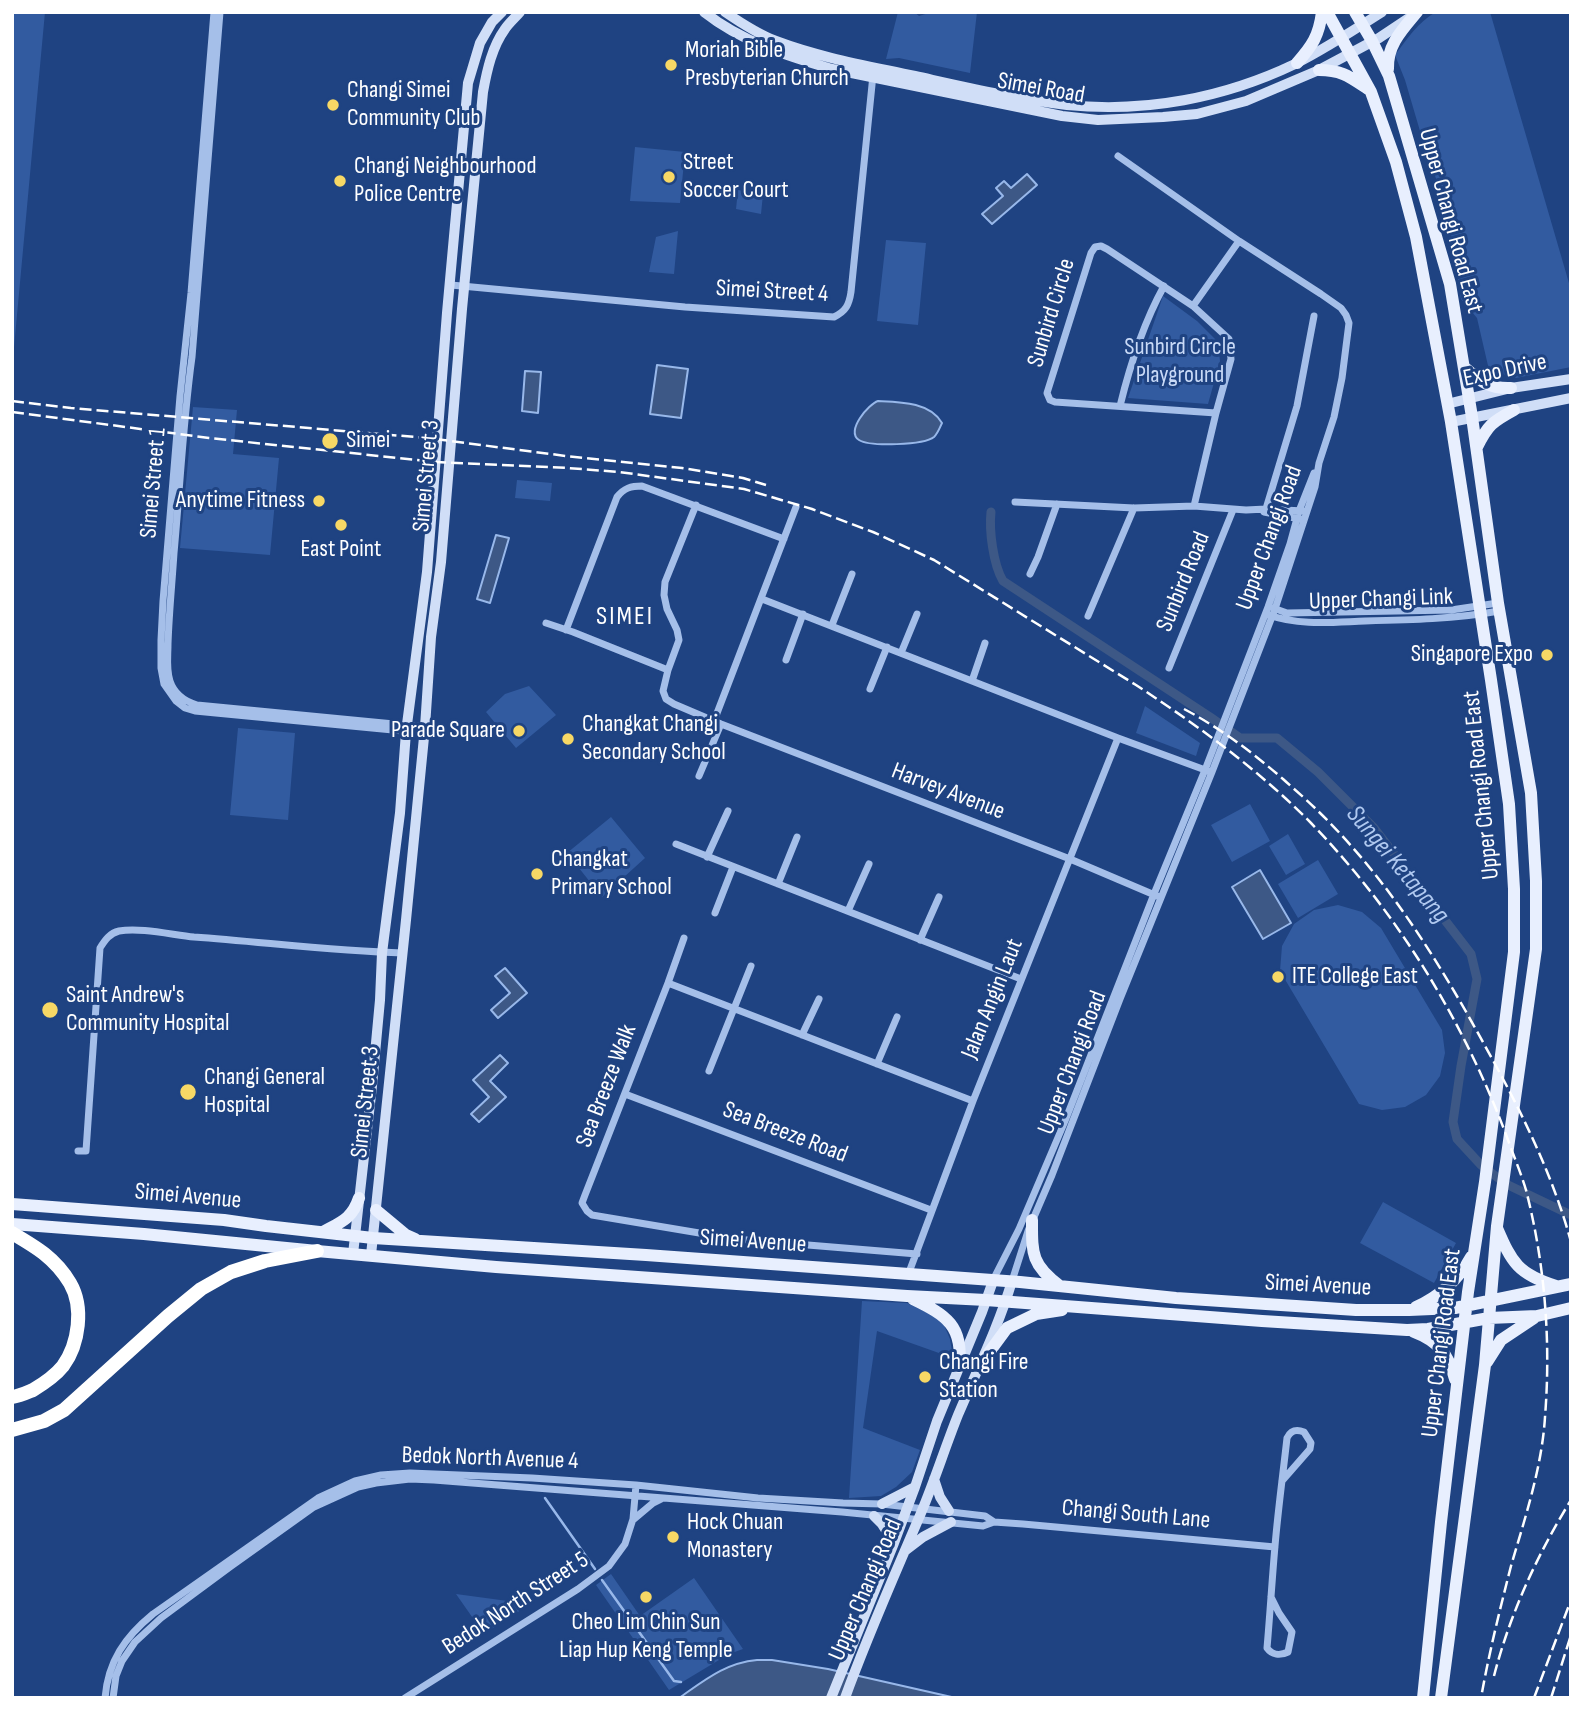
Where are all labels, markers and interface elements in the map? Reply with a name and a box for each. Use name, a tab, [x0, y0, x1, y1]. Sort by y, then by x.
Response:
place label: Moriah Bible Presbyterian Church	[685, 37, 849, 93]
marker: Moriah Bible Presbyterian Church	[663, 57, 679, 73]
street label: Simei Road	[995, 67, 1087, 111]
place label: Changi Simei Community Club	[347, 77, 481, 133]
marker: Changi Simei Community Club	[325, 97, 341, 113]
street label: Upper Changi Road East	[1412, 126, 1488, 316]
place label: Street Soccer Court	[683, 149, 789, 205]
place label: Changi Neighbourhood Police Centre	[354, 153, 537, 209]
marker: Street Soccer Court	[661, 169, 677, 185]
marker: Changi Neighbourhood Police Centre	[332, 173, 348, 189]
street label: Sunbird Circle	[1022, 255, 1082, 371]
street label: Simei Street 4	[715, 275, 829, 309]
park label: Sunbird Circle Playground	[1124, 334, 1236, 390]
street label: Expo Drive	[1461, 348, 1549, 394]
street label: Simei Street 3	[408, 419, 446, 533]
street label: Simei Street 1	[135, 426, 173, 540]
place label: Simei	[346, 427, 390, 455]
marker: Simei	[320, 431, 340, 451]
street label: Upper Changi Road	[1231, 462, 1309, 614]
place label: Anytime Fitness	[176, 487, 305, 515]
marker: Anytime Fitness	[311, 493, 327, 509]
marker: East Point	[333, 517, 349, 533]
street label: Sunbird Road	[1151, 528, 1217, 636]
place label: East Point	[301, 536, 381, 564]
street label: Upper Changi Link	[1308, 583, 1454, 617]
district label: SIMEI	[597, 601, 653, 633]
place label: Singapore Expo	[1411, 641, 1533, 669]
marker: Singapore Expo	[1539, 647, 1555, 663]
street label: Upper Changi Road East	[1458, 689, 1506, 881]
place label: Changkat Changi Secondary School	[582, 711, 726, 767]
place label: Parade Square	[391, 717, 505, 745]
marker: Parade Square	[511, 723, 527, 739]
marker: Changkat Changi Secondary School	[560, 731, 576, 747]
street label: Harvey Avenue	[887, 757, 1009, 827]
water label: Sungei Ketapang	[1339, 800, 1455, 930]
place label: Changkat Primary School	[551, 846, 672, 902]
marker: Changkat Primary School	[529, 866, 545, 882]
street label: Jalan Angin Laut	[956, 935, 1030, 1063]
place label: ITE College East	[1292, 963, 1418, 991]
marker: ITE College East	[1270, 969, 1286, 985]
place label: Saint Andrew's Community Hospital	[66, 982, 229, 1038]
street label: Upper Changi Road	[1032, 987, 1114, 1139]
marker: Saint Andrew's Community Hospital	[40, 1000, 60, 1020]
street label: Sea Breeze Walk	[570, 1021, 644, 1151]
street label: Simei Street 3	[346, 1045, 386, 1159]
place label: Changi General Hospital	[204, 1064, 325, 1120]
marker: Changi General Hospital	[178, 1082, 198, 1102]
street label: Sea Breeze Road	[719, 1096, 851, 1170]
street label: Simei Avenue	[134, 1178, 242, 1216]
street label: Simei Avenue	[699, 1224, 807, 1260]
street label: Upper Changi Road East	[1416, 1247, 1468, 1439]
street label: Simei Avenue	[1264, 1269, 1372, 1303]
place label: Changi Fire Station	[939, 1349, 1028, 1405]
marker: Changi Fire Station	[917, 1369, 933, 1385]
street label: Bedok North Avenue 4	[401, 1442, 579, 1476]
street label: Changi South Lane	[1061, 1494, 1211, 1536]
place label: Hock Chuan Monastery	[687, 1509, 783, 1565]
street label: Upper Changi Road	[823, 1515, 909, 1665]
marker: Hock Chuan Monastery	[665, 1529, 681, 1545]
street label: Bedok North Street 5	[438, 1546, 594, 1662]
marker: Cheo Lim Chin Sun Liap Hup Keng Temple	[638, 1589, 654, 1605]
place label: Cheo Lim Chin Sun Liap Hup Keng Temple	[559, 1609, 733, 1665]

